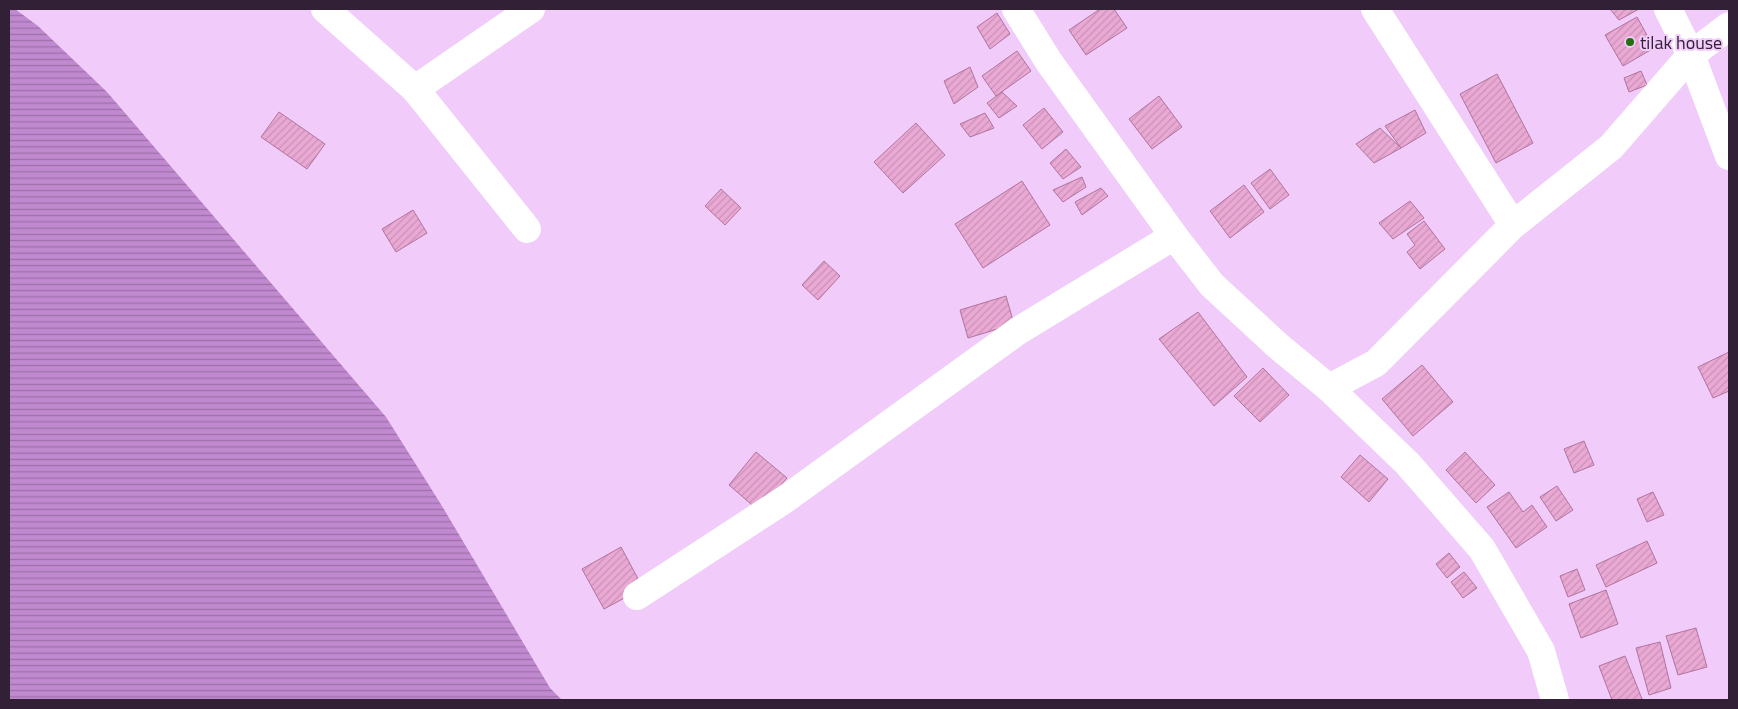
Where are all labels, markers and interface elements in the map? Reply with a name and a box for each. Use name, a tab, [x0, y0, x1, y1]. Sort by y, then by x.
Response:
place label: tilak house	[1640, 29, 1722, 56]
marker: tilak house	[1624, 36, 1636, 48]

